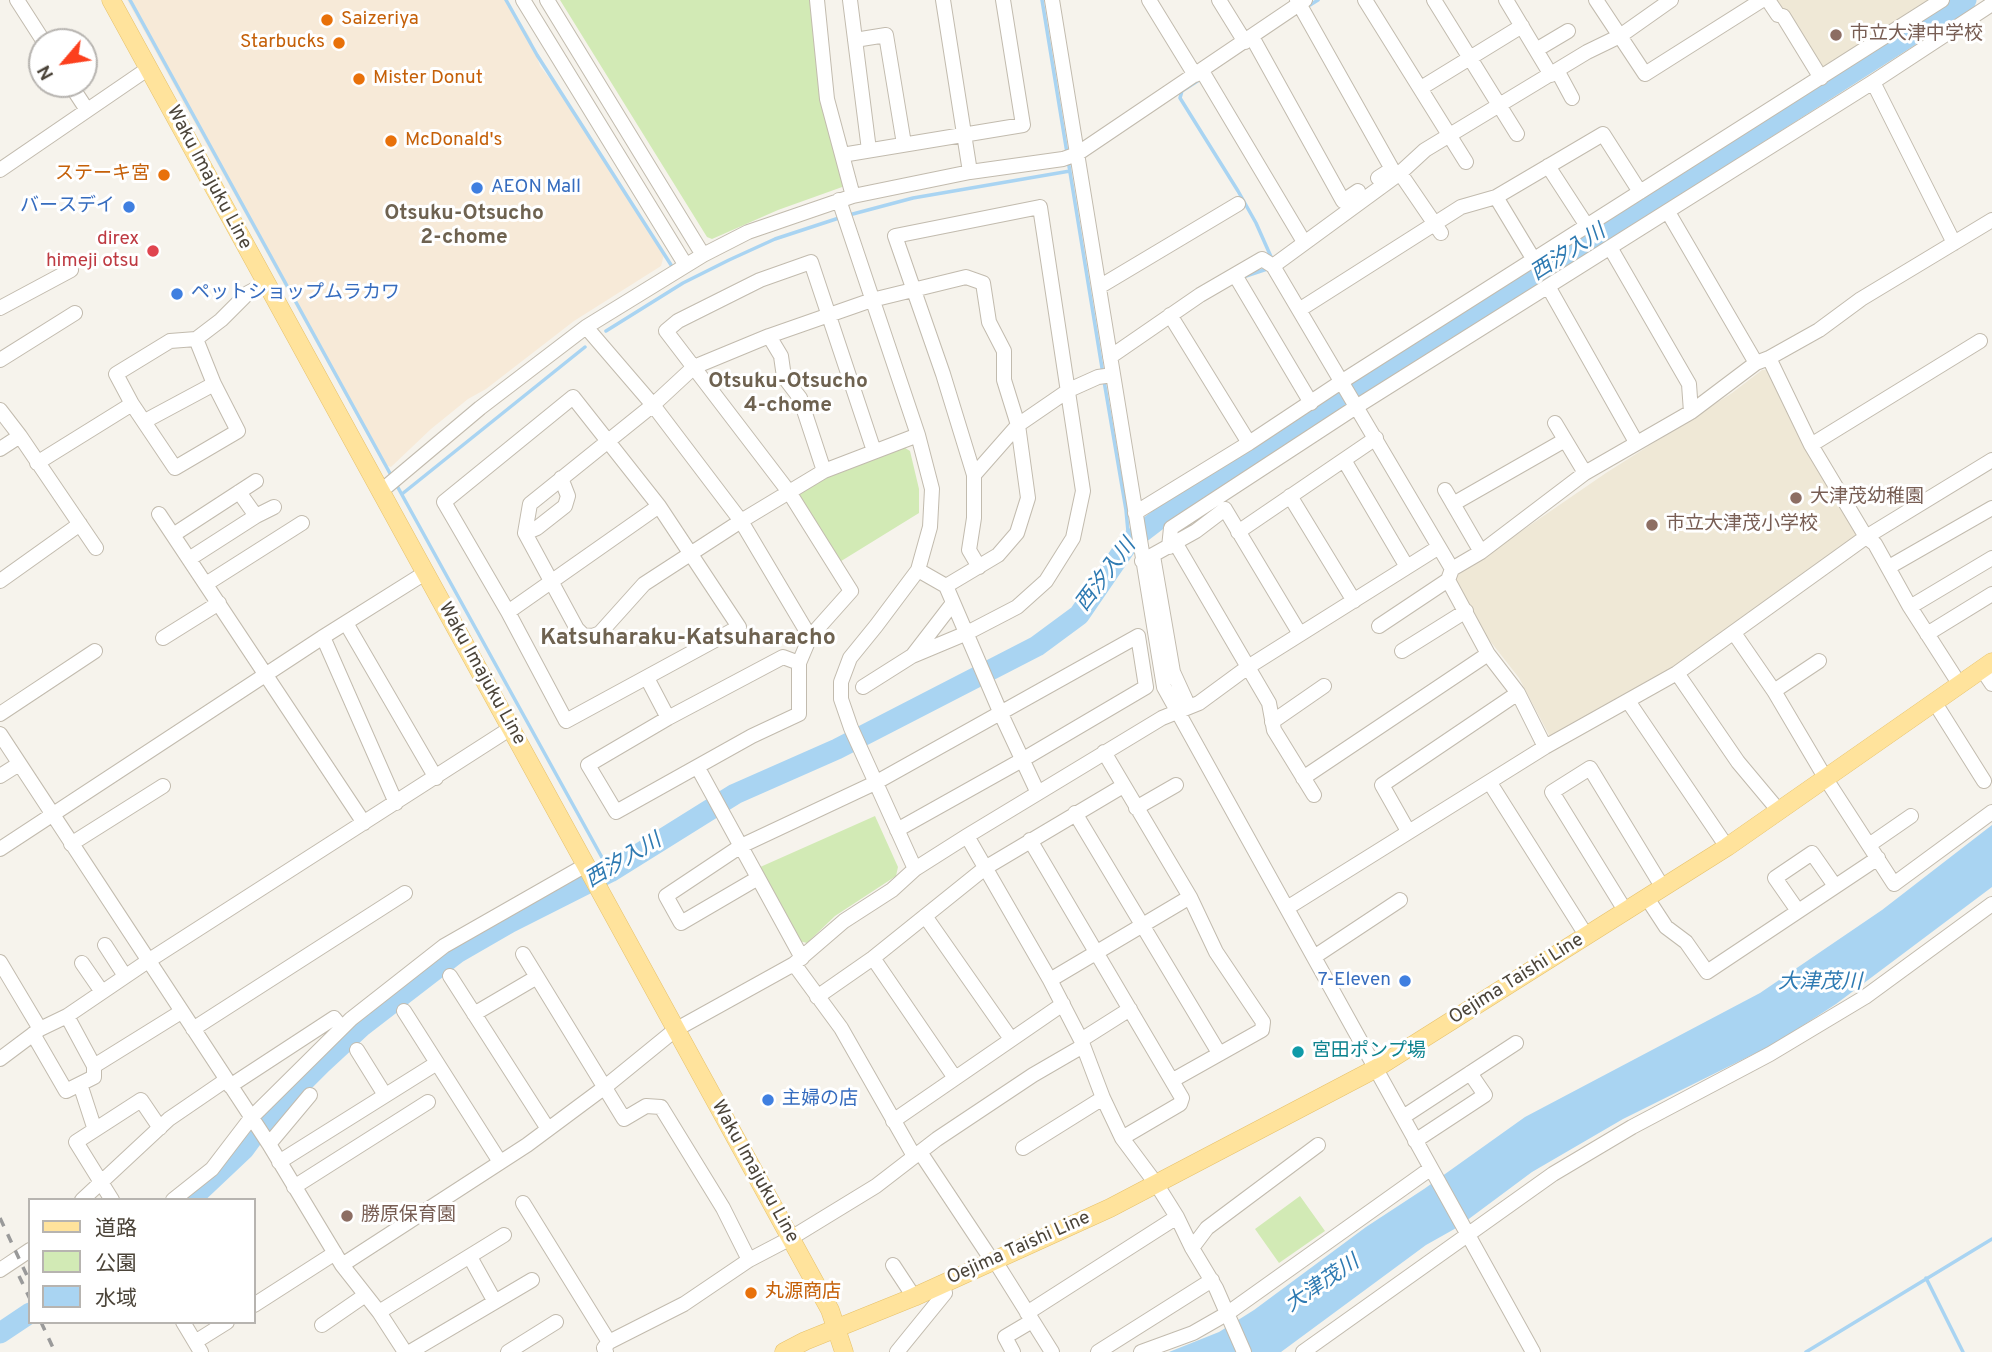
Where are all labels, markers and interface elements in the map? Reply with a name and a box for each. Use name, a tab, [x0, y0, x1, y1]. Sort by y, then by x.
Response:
place label: Saizeriya	[341, 9, 419, 31]
marker: Saizeriya	[319, 12, 335, 28]
place label: 市立大津中学校	[1850, 24, 1983, 46]
marker: 市立大津中学校	[1828, 27, 1844, 43]
north arrow	[28, 28, 98, 98]
place label: Starbucks	[240, 32, 325, 54]
marker: Starbucks	[331, 35, 347, 51]
text: N	[33, 60, 60, 84]
place label: Mister Donut	[373, 68, 483, 90]
marker: Mister Donut	[351, 71, 367, 87]
street label: Waku Imajuku Line	[160, 102, 256, 254]
place label: McDonald's	[405, 130, 503, 152]
marker: McDonald's	[383, 133, 399, 149]
place label: ステーキ宮	[55, 164, 150, 186]
marker: ステーキ宮	[156, 167, 172, 183]
place label: AEON Mall	[491, 177, 581, 199]
marker: AEON Mall	[469, 180, 485, 196]
place label: バースデイ	[20, 196, 115, 218]
marker: バースデイ	[121, 199, 137, 215]
district label: Otsuku-Otsucho 2-chome	[384, 202, 544, 252]
water label: 西汐入川	[1527, 221, 1611, 287]
place label: direx himeji otsu	[46, 229, 139, 273]
marker: direx himeji otsu	[145, 243, 161, 259]
place label: ペットショップムラカワ	[191, 283, 400, 305]
marker: ペットショップムラカワ	[169, 286, 185, 302]
district label: Otsuku-Otsucho 4-chome	[708, 370, 868, 420]
place label: 大津茂幼稚園	[1810, 487, 1924, 509]
marker: 大津茂幼稚園	[1788, 490, 1804, 506]
place label: 市立大津茂小学校	[1666, 514, 1818, 536]
marker: 市立大津茂小学校	[1644, 517, 1660, 533]
water label: 西汐入川	[1072, 535, 1142, 617]
street label: Waku Imajuku Line	[432, 599, 530, 749]
district label: Katsuharaku-Katsuharacho	[540, 625, 836, 653]
water label: 西汐入川	[582, 830, 666, 894]
street label: Oejima Taishi Line	[1445, 929, 1589, 1031]
place label: 7-Eleven	[1318, 970, 1391, 992]
water label: 大津茂川	[1778, 971, 1862, 997]
marker: 7-Eleven	[1397, 973, 1413, 989]
place label: 宮田ポンプ場	[1312, 1041, 1426, 1063]
marker: 宮田ポンプ場	[1290, 1044, 1306, 1060]
place label: 主婦の店	[782, 1089, 858, 1111]
marker: 主婦の店	[760, 1092, 776, 1108]
street label: Waku Imajuku Line	[705, 1097, 803, 1247]
legend	[28, 1198, 256, 1324]
place label: 勝原保育園	[361, 1205, 456, 1227]
street label: Oejima Taishi Line	[944, 1207, 1094, 1291]
marker: 勝原保育園	[339, 1208, 355, 1224]
text: 道路	[95, 1216, 137, 1243]
text: 公園	[95, 1251, 137, 1278]
water label: 大津茂川	[1281, 1251, 1365, 1319]
place label: 丸源商店	[765, 1282, 841, 1304]
marker: 丸源商店	[743, 1285, 759, 1301]
text: 水域	[95, 1286, 137, 1313]

